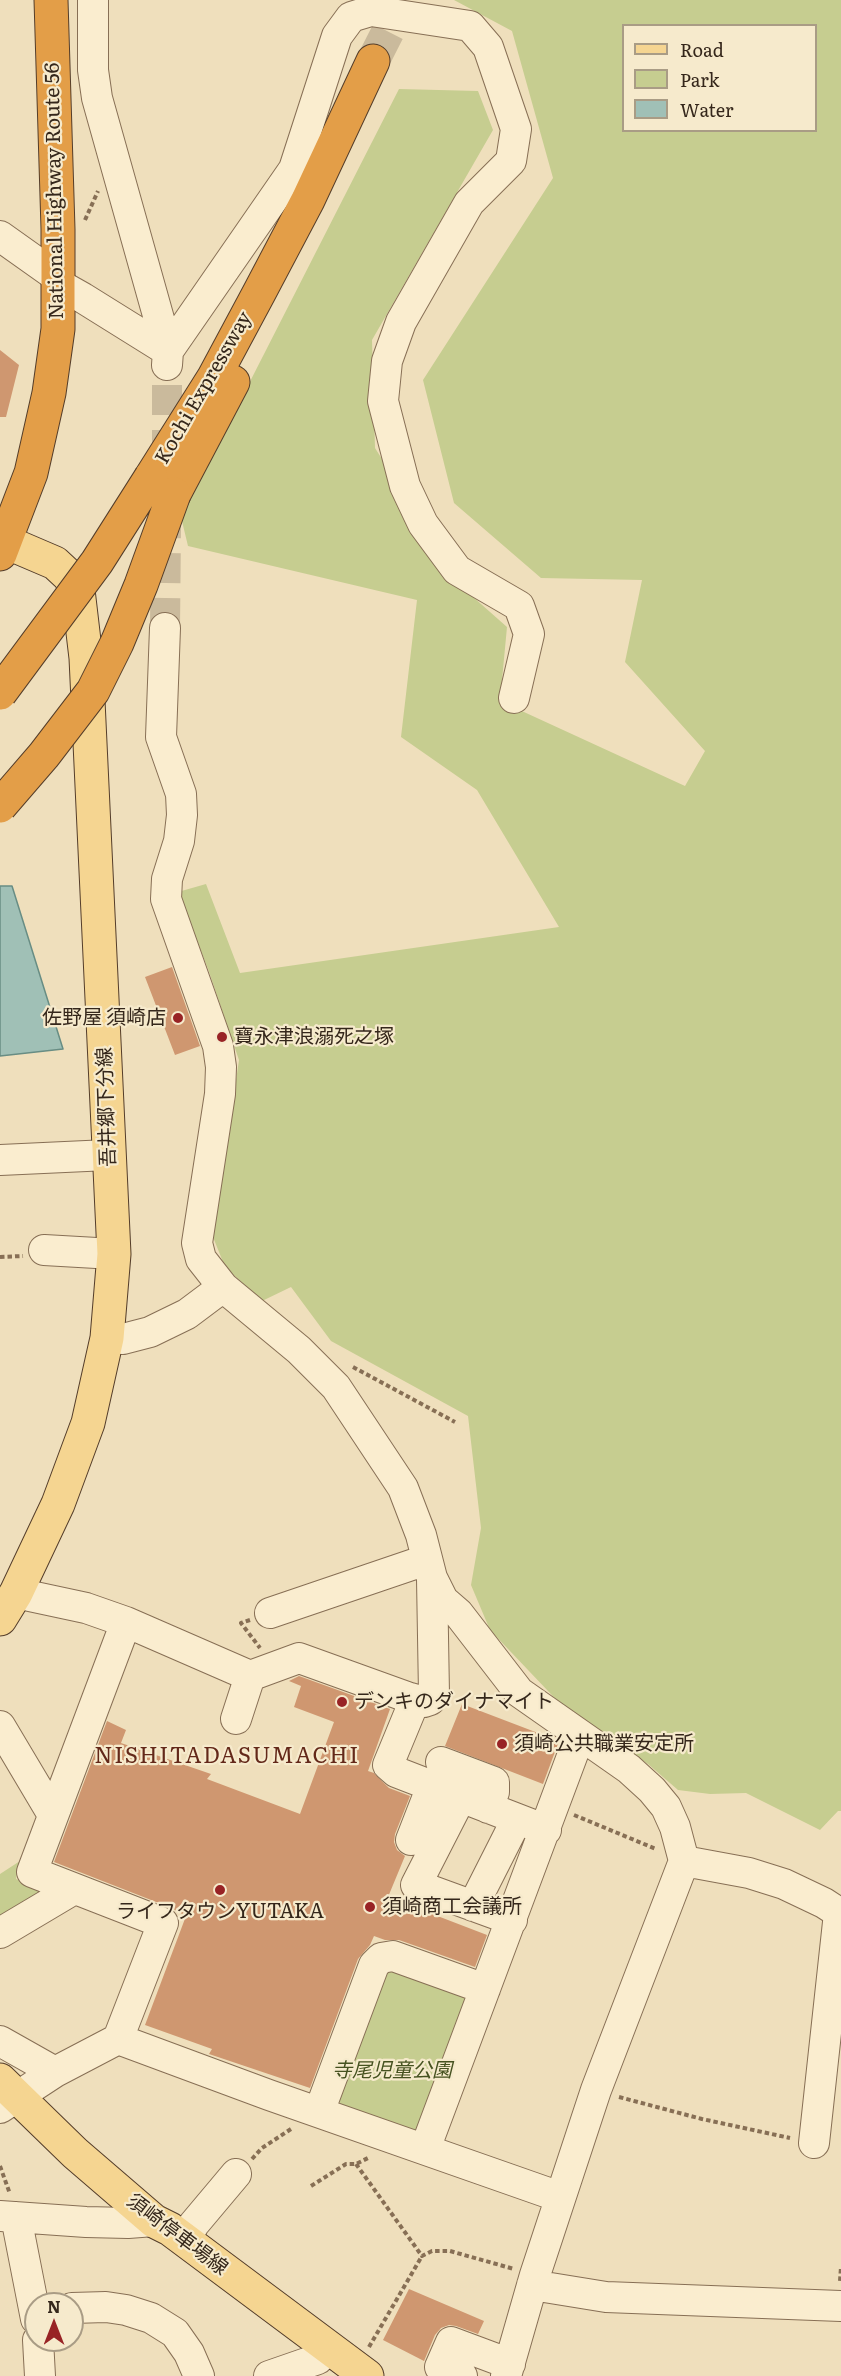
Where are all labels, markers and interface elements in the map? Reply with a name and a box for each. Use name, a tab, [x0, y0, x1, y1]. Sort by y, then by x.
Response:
legend	[622, 24, 817, 132]
text: Road	[680, 36, 724, 63]
street label: National Highway Route 56	[41, 62, 69, 320]
text: Park	[680, 66, 719, 93]
text: Water	[680, 96, 733, 123]
street label: Kochi Expressway	[151, 308, 257, 468]
place label: 佐野屋 須崎店	[42, 1006, 166, 1030]
marker: 佐野屋 須崎店	[171, 1011, 185, 1025]
place label: 寶永津浪溺死之塚	[234, 1025, 394, 1049]
marker: 寶永津浪溺死之塚	[215, 1030, 229, 1044]
street label: 吾井郷下分線	[93, 1047, 121, 1167]
place label: デンキのダイナマイト	[354, 1690, 554, 1714]
marker: デンキのダイナマイト	[335, 1695, 349, 1709]
place label: 須崎公共職業安定所	[514, 1732, 694, 1756]
marker: 須崎公共職業安定所	[495, 1737, 509, 1751]
district label: NISHITADASUMACHI	[94, 1744, 360, 1770]
marker: ライフタウンYUTAKA	[213, 1883, 227, 1897]
place label: 須崎商工会議所	[382, 1895, 522, 1919]
place label: ライフタウンYUTAKA	[116, 1900, 324, 1924]
marker: 須崎商工会議所	[363, 1900, 377, 1914]
park label: 寺尾児童公園	[332, 2059, 452, 2083]
street label: 須崎停車場線	[122, 2189, 232, 2281]
north arrow	[24, 2292, 84, 2352]
text: N	[47, 2294, 61, 2318]

